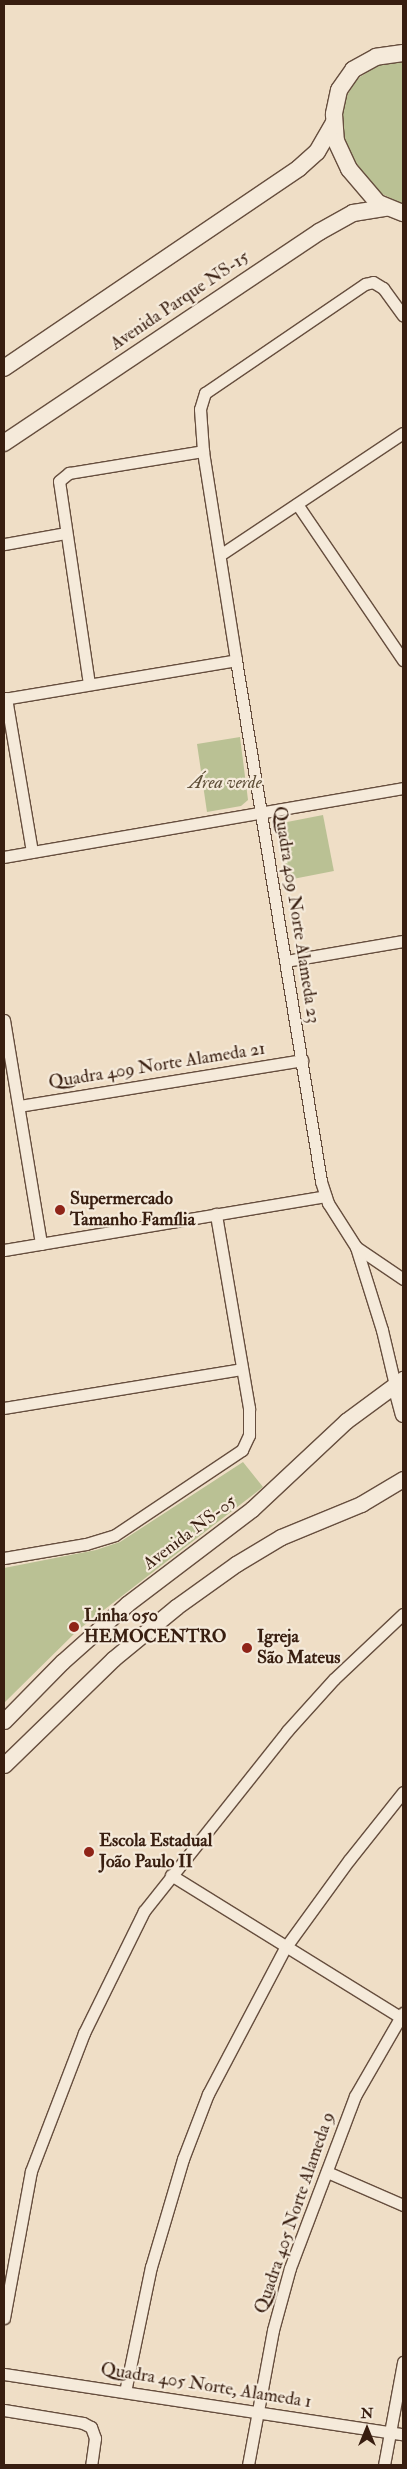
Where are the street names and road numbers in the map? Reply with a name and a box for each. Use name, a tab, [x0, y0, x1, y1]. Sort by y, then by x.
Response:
street label: Avenida Parque NS-15	[107, 247, 253, 355]
street label: Quadra 409 Norte Alameda 23	[268, 805, 324, 1025]
street label: Quadra 409 Norte Alameda 21	[47, 1038, 267, 1094]
street label: Avenida NS-05	[139, 1491, 241, 1575]
street label: Quadra 405 Norte Alameda 9	[250, 2109, 340, 2317]
street label: Quadra 405 Norte, Alameda 1	[99, 2359, 313, 2413]

